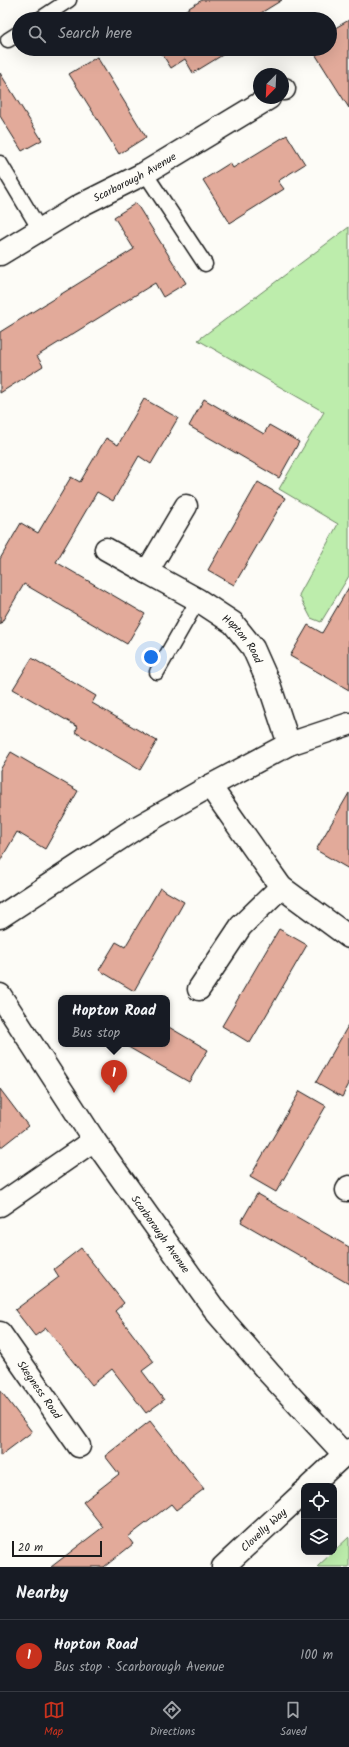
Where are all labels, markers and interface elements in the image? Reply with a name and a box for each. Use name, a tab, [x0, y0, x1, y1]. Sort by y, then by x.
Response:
search box	[12, 12, 337, 56]
text: Search here	[58, 22, 132, 46]
icon: search	[26, 23, 48, 45]
north arrow	[253, 68, 289, 104]
street label: Scarborough Avenue	[90, 148, 180, 208]
street label: Hopton Road	[218, 610, 267, 667]
your location	[141, 647, 161, 667]
popup	[58, 995, 170, 1047]
text: Hopton Road	[72, 999, 156, 1023]
text: Bus stop	[72, 1023, 120, 1044]
pin: 1	[101, 1060, 127, 1093]
street label: Scarborough Avenue	[126, 1192, 194, 1277]
street label: Skegness Road	[12, 1357, 66, 1424]
map controls	[301, 1483, 337, 1555]
button: locate	[301, 1483, 337, 1519]
street label: Clovelly Way	[237, 1504, 292, 1557]
button: layers	[301, 1519, 337, 1555]
scale bar	[12, 1539, 102, 1558]
text: 20 m	[18, 1539, 43, 1557]
text: Nearby	[16, 1580, 68, 1607]
text: Hopton Road	[54, 1633, 138, 1657]
text: 1	[27, 1645, 31, 1666]
text: 100 m	[300, 1645, 333, 1666]
text: Bus stop · Scarborough Avenue	[54, 1657, 224, 1678]
tab: Map	[43, 1699, 65, 1741]
tab: Directions	[150, 1699, 195, 1741]
tab: Saved	[280, 1699, 306, 1741]

